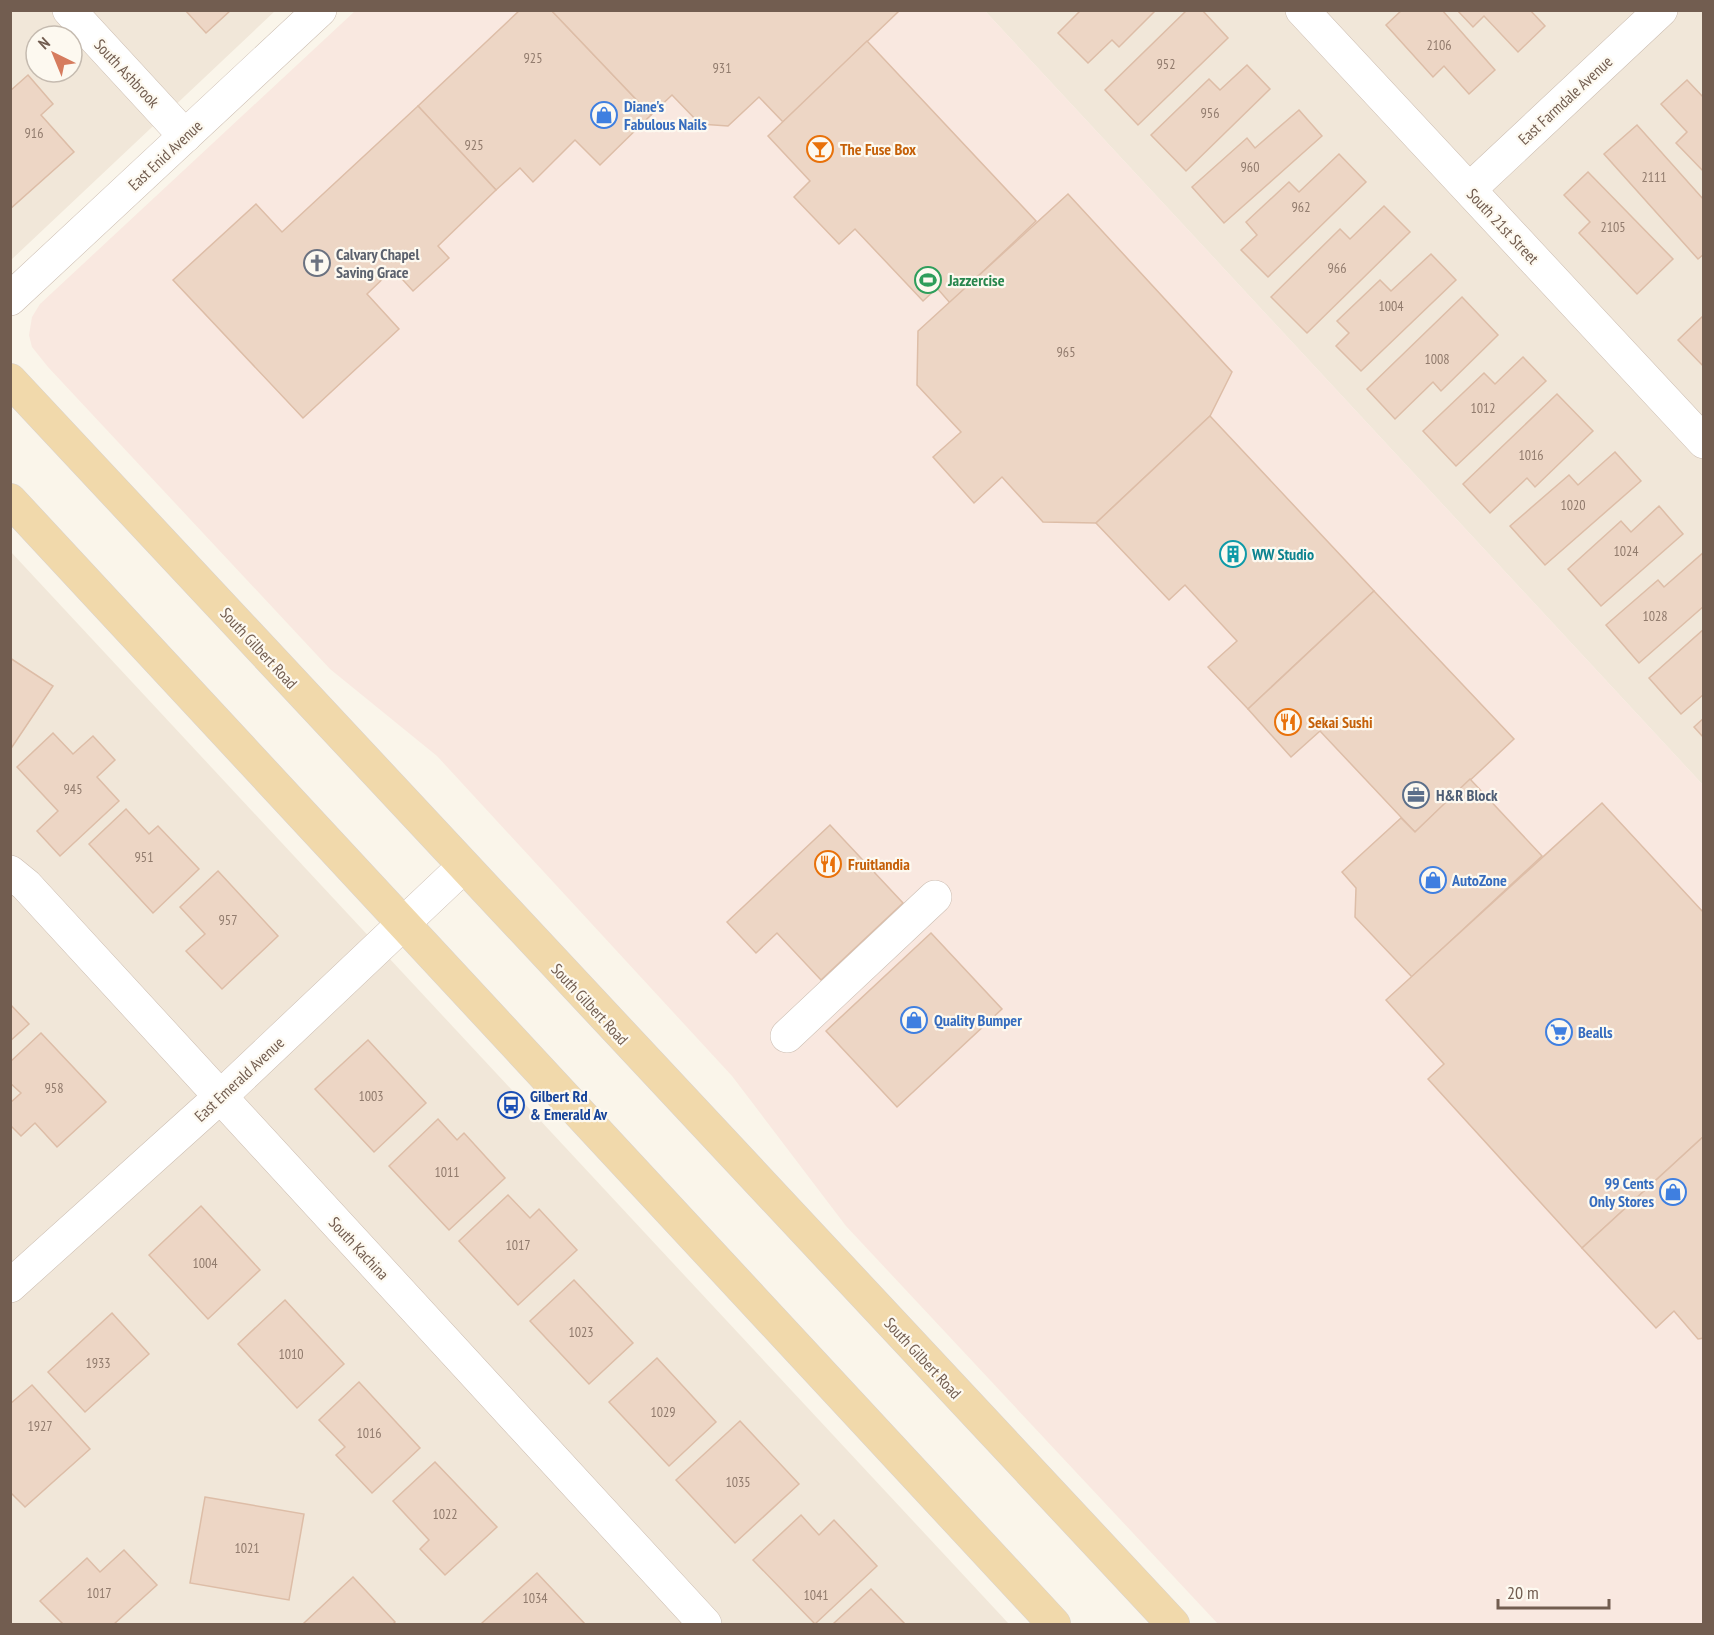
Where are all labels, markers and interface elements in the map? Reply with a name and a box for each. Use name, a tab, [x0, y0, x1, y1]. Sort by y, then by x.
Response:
north arrow	[24, 24, 84, 84]
text: N	[34, 33, 54, 53]
street label: South Ashbrook	[90, 35, 164, 112]
house number: 2106	[1426, 36, 1452, 54]
house number: 925	[524, 49, 542, 67]
street label: East Farmdale Avenue	[1514, 51, 1616, 149]
house number: 952	[1157, 55, 1175, 73]
house number: 931	[713, 59, 731, 77]
place label: Diane's Fabulous Nails	[624, 96, 707, 134]
shop icon: Diane's Fabulous Nails	[589, 100, 619, 130]
house number: 956	[1201, 104, 1219, 122]
street label: East Enid Avenue	[124, 116, 206, 194]
house number: 916	[25, 124, 43, 142]
bar icon: The Fuse Box	[805, 134, 835, 164]
house number: 925	[465, 136, 483, 154]
place label: The Fuse Box	[840, 139, 916, 159]
house number: 960	[1241, 158, 1259, 176]
house number: 2111	[1641, 168, 1667, 186]
street label: South 21st Street	[1463, 184, 1544, 268]
house number: 962	[1292, 198, 1310, 216]
house number: 2105	[1600, 218, 1626, 236]
place label: Calvary Chapel Saving Grace	[336, 244, 419, 282]
church icon: Calvary Chapel Saving Grace	[302, 248, 332, 278]
house number: 966	[1328, 259, 1346, 277]
sports icon: Jazzercise	[913, 265, 943, 295]
place label: Jazzercise	[947, 270, 1005, 290]
house number: 1004	[1378, 297, 1404, 315]
house number: 965	[1057, 343, 1075, 361]
house number: 1008	[1424, 350, 1450, 368]
house number: 1012	[1470, 399, 1496, 417]
house number: 1016	[1518, 446, 1544, 464]
house number: 1020	[1560, 496, 1586, 514]
building icon: WW Studio	[1218, 539, 1248, 569]
house number: 1024	[1613, 542, 1639, 560]
place label: WW Studio	[1251, 544, 1314, 564]
street label: South Gilbert Road	[216, 603, 302, 693]
house number: 1028	[1642, 607, 1668, 625]
restaurant icon: Sekai Sushi	[1273, 707, 1303, 737]
place label: Sekai Sushi	[1308, 712, 1373, 732]
house number: 945	[64, 780, 82, 798]
office icon: H&R Block	[1401, 780, 1431, 810]
place label: H&R Block	[1436, 785, 1498, 805]
house number: 951	[135, 848, 153, 866]
restaurant icon: Fruitlandia	[813, 849, 843, 879]
place label: Fruitlandia	[848, 854, 910, 874]
shop icon: AutoZone	[1418, 865, 1448, 895]
place label: AutoZone	[1451, 870, 1507, 890]
house number: 957	[219, 911, 237, 929]
street label: South Gilbert Road	[547, 959, 633, 1049]
shop icon: Quality Bumper	[899, 1005, 929, 1035]
place label: Quality Bumper	[934, 1010, 1022, 1030]
supermarket icon: Bealls	[1544, 1017, 1574, 1047]
place label: Bealls	[1578, 1022, 1613, 1042]
street label: East Emerald Avenue	[190, 1032, 288, 1126]
house number: 958	[45, 1079, 63, 1097]
place label: Gilbert Rd & Emerald Av	[530, 1086, 608, 1124]
house number: 1003	[358, 1087, 384, 1105]
bus stop icon: Gilbert Rd & Emerald Av	[496, 1090, 526, 1120]
house number: 1011	[434, 1163, 460, 1181]
place label: 99 Cents Only Stores	[1589, 1173, 1654, 1211]
shop icon: 99 Cents Only Stores	[1658, 1177, 1688, 1207]
street label: South Kachina	[325, 1212, 393, 1284]
house number: 1017	[505, 1236, 531, 1254]
house number: 1004	[192, 1254, 218, 1272]
street label: South Gilbert Road	[880, 1313, 966, 1403]
house number: 1023	[568, 1323, 594, 1341]
house number: 1010	[278, 1345, 304, 1363]
house number: 1933	[85, 1354, 111, 1372]
house number: 1029	[650, 1403, 676, 1421]
house number: 1927	[27, 1417, 53, 1435]
house number: 1016	[356, 1424, 382, 1442]
house number: 1035	[725, 1473, 751, 1491]
house number: 1022	[432, 1505, 458, 1523]
house number: 1021	[234, 1539, 260, 1557]
scale bar	[1498, 1572, 1609, 1610]
text: 20 m	[1507, 1581, 1539, 1604]
house number: 1017	[86, 1584, 112, 1602]
house number: 1041	[803, 1586, 829, 1604]
house number: 1034	[522, 1589, 548, 1607]

